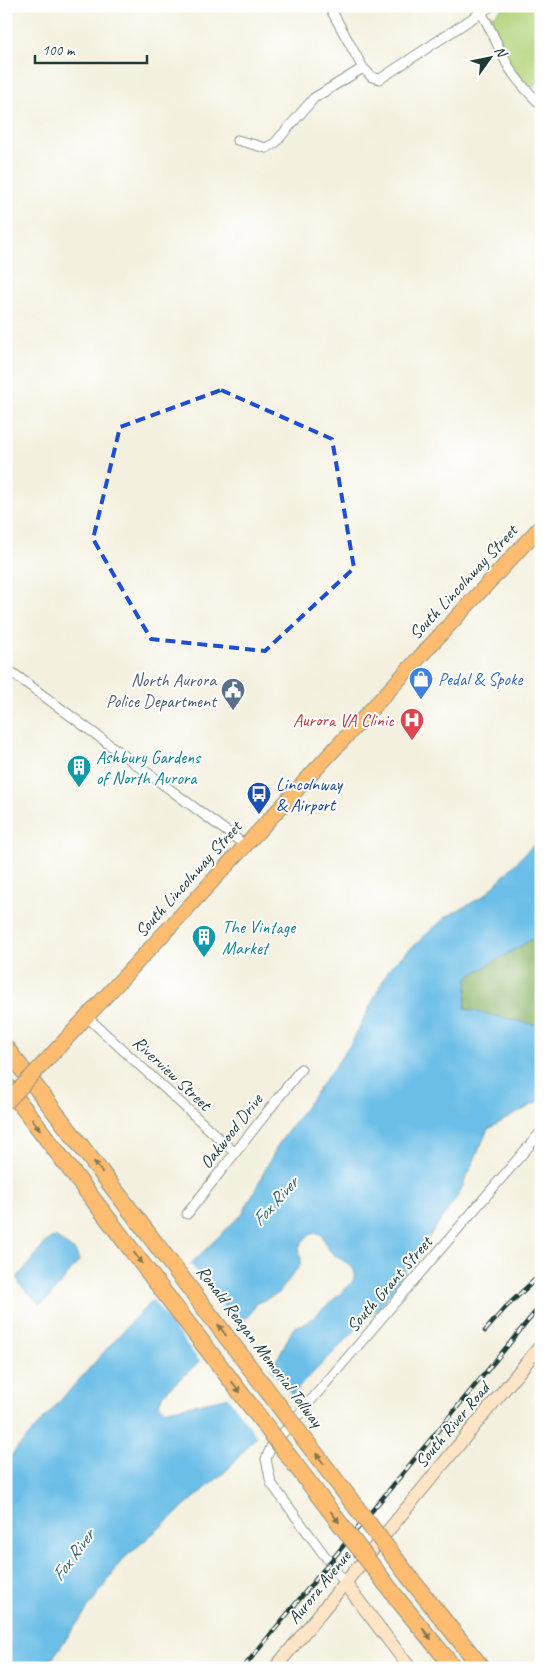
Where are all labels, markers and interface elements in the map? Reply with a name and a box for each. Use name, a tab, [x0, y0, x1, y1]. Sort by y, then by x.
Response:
scale bar	[35, 32, 148, 64]
north arrow	[464, 32, 514, 82]
text: 100 m	[42, 41, 76, 60]
text: N	[491, 43, 511, 61]
street label: South Lincolnway Street	[404, 519, 523, 644]
shop icon: Pedal & Spoke	[408, 666, 434, 700]
place label: Pedal & Spoke	[438, 668, 524, 690]
place label: North Aurora Police Department	[106, 669, 218, 712]
public building icon: North Aurora Police Department	[220, 677, 246, 711]
hospital icon: Aurora VA Clinic	[399, 707, 425, 741]
place label: Aurora VA Clinic	[293, 709, 395, 731]
place label: Ashbury Gardens of North Aurora	[96, 746, 202, 789]
building icon: Ashbury Gardens of North Aurora	[66, 754, 92, 788]
place label: Lincolnway & Airport	[276, 773, 344, 816]
bus stop icon: Lincolnway & Airport	[246, 781, 272, 815]
street label: South Lincolnway Street	[130, 815, 247, 942]
place label: The Vintage Market	[222, 916, 296, 959]
building icon: The Vintage Market	[191, 924, 217, 958]
street label: Riverview Street	[128, 1031, 217, 1116]
street label: Oakwood Drive	[195, 1088, 268, 1173]
one-way arrow	[30, 1117, 41, 1130]
one-way arrow	[92, 1161, 103, 1174]
water label: Fox River	[246, 1170, 305, 1231]
street label: South Grant Street	[341, 1230, 438, 1336]
one-way arrow	[133, 1251, 143, 1265]
street label: Ronald Reagan Memorial Tollway	[192, 1261, 329, 1433]
one-way arrow	[217, 1323, 227, 1337]
street label: South River Road	[410, 1376, 496, 1472]
one-way arrow	[231, 1380, 242, 1393]
one-way arrow	[315, 1453, 326, 1466]
one-way arrow	[330, 1510, 340, 1524]
water label: Fox River	[46, 1522, 102, 1586]
street label: Aurora Avenue	[283, 1545, 356, 1628]
one-way arrow	[421, 1628, 432, 1641]

